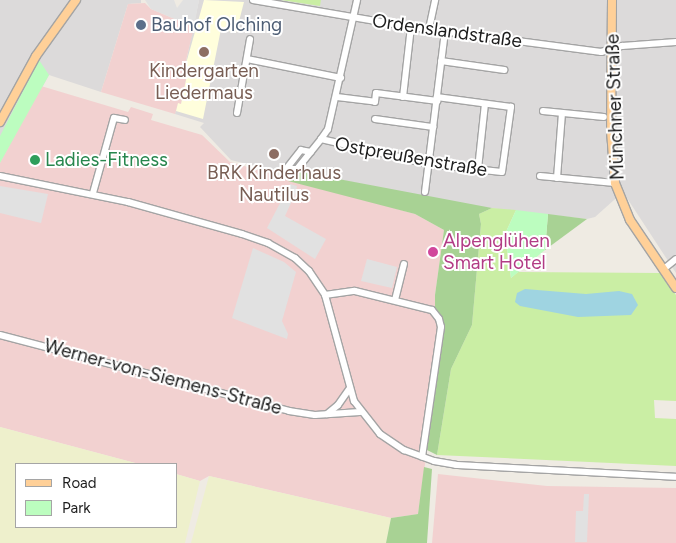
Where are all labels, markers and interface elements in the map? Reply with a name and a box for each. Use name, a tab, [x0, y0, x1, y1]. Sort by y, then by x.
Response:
street label: Ordenslandstraße	[371, 9, 523, 53]
place label: Bauhof Olching	[151, 14, 282, 36]
marker: Bauhof Olching	[135, 19, 147, 31]
street label: Münchner Straße	[601, 33, 629, 181]
marker: Kindergarten Liedermaus	[198, 46, 210, 58]
place label: Kindergarten Liedermaus	[149, 60, 259, 104]
street label: Ostpreußenstraße	[333, 132, 489, 182]
marker: BRK Kinderhaus Nautilus	[268, 148, 280, 160]
place label: Ladies-Fitness	[45, 149, 168, 171]
marker: Ladies-Fitness	[29, 154, 41, 166]
place label: BRK Kinderhaus Nautilus	[207, 162, 341, 206]
place label: Alpenglühen Smart Hotel	[443, 230, 550, 274]
marker: Alpenglühen Smart Hotel	[427, 246, 439, 258]
street label: Werner-von-Siemens-Straße	[42, 334, 284, 420]
legend	[15, 463, 178, 528]
text: Road	[62, 474, 97, 492]
text: Park	[62, 499, 91, 517]

